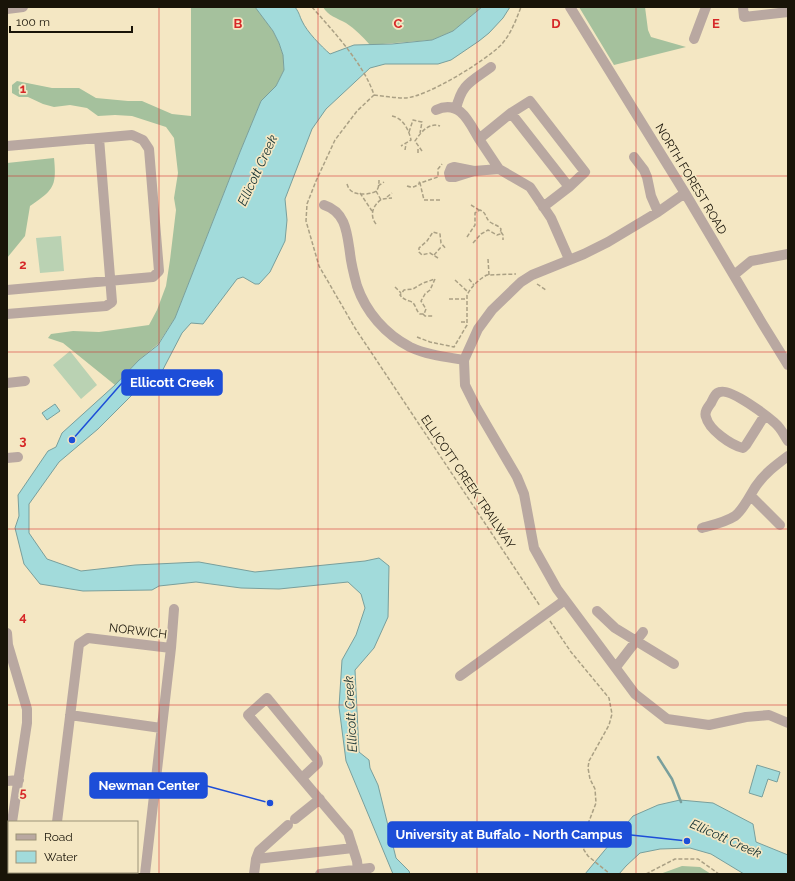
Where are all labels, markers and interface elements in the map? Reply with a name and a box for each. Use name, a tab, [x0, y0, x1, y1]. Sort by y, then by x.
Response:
scale bar	[10, 8, 132, 34]
text: 100 m	[16, 15, 50, 29]
text: B	[234, 16, 243, 31]
text: C	[394, 16, 403, 31]
text: D	[551, 16, 561, 31]
text: E	[712, 16, 720, 31]
text: 1	[20, 81, 27, 96]
street label: NORTH FOREST ROAD	[652, 121, 730, 237]
water label: Ellicott Creek	[234, 132, 280, 208]
text: 2	[19, 257, 27, 272]
callout: Ellicott Creek	[122, 370, 222, 395]
text: Ellicott Creek	[130, 375, 215, 390]
street label: ELLICOTT CREEK TRAILWAY	[418, 413, 518, 552]
text: 3	[19, 433, 27, 448]
text: 4	[19, 609, 27, 624]
street label: NORWICH	[108, 620, 168, 642]
water label: Ellicott Creek	[341, 675, 360, 753]
callout: Newman Center	[90, 773, 207, 798]
text: Newman Center	[98, 778, 200, 793]
text: 5	[19, 785, 27, 800]
water label: Ellicott Creek	[688, 816, 764, 861]
legend	[8, 821, 138, 873]
callout: University at Buffalo - North Campus	[388, 822, 631, 847]
text: University at Buffalo - North Campus	[396, 827, 623, 842]
text: Road	[44, 830, 73, 844]
text: Water	[44, 850, 78, 864]

